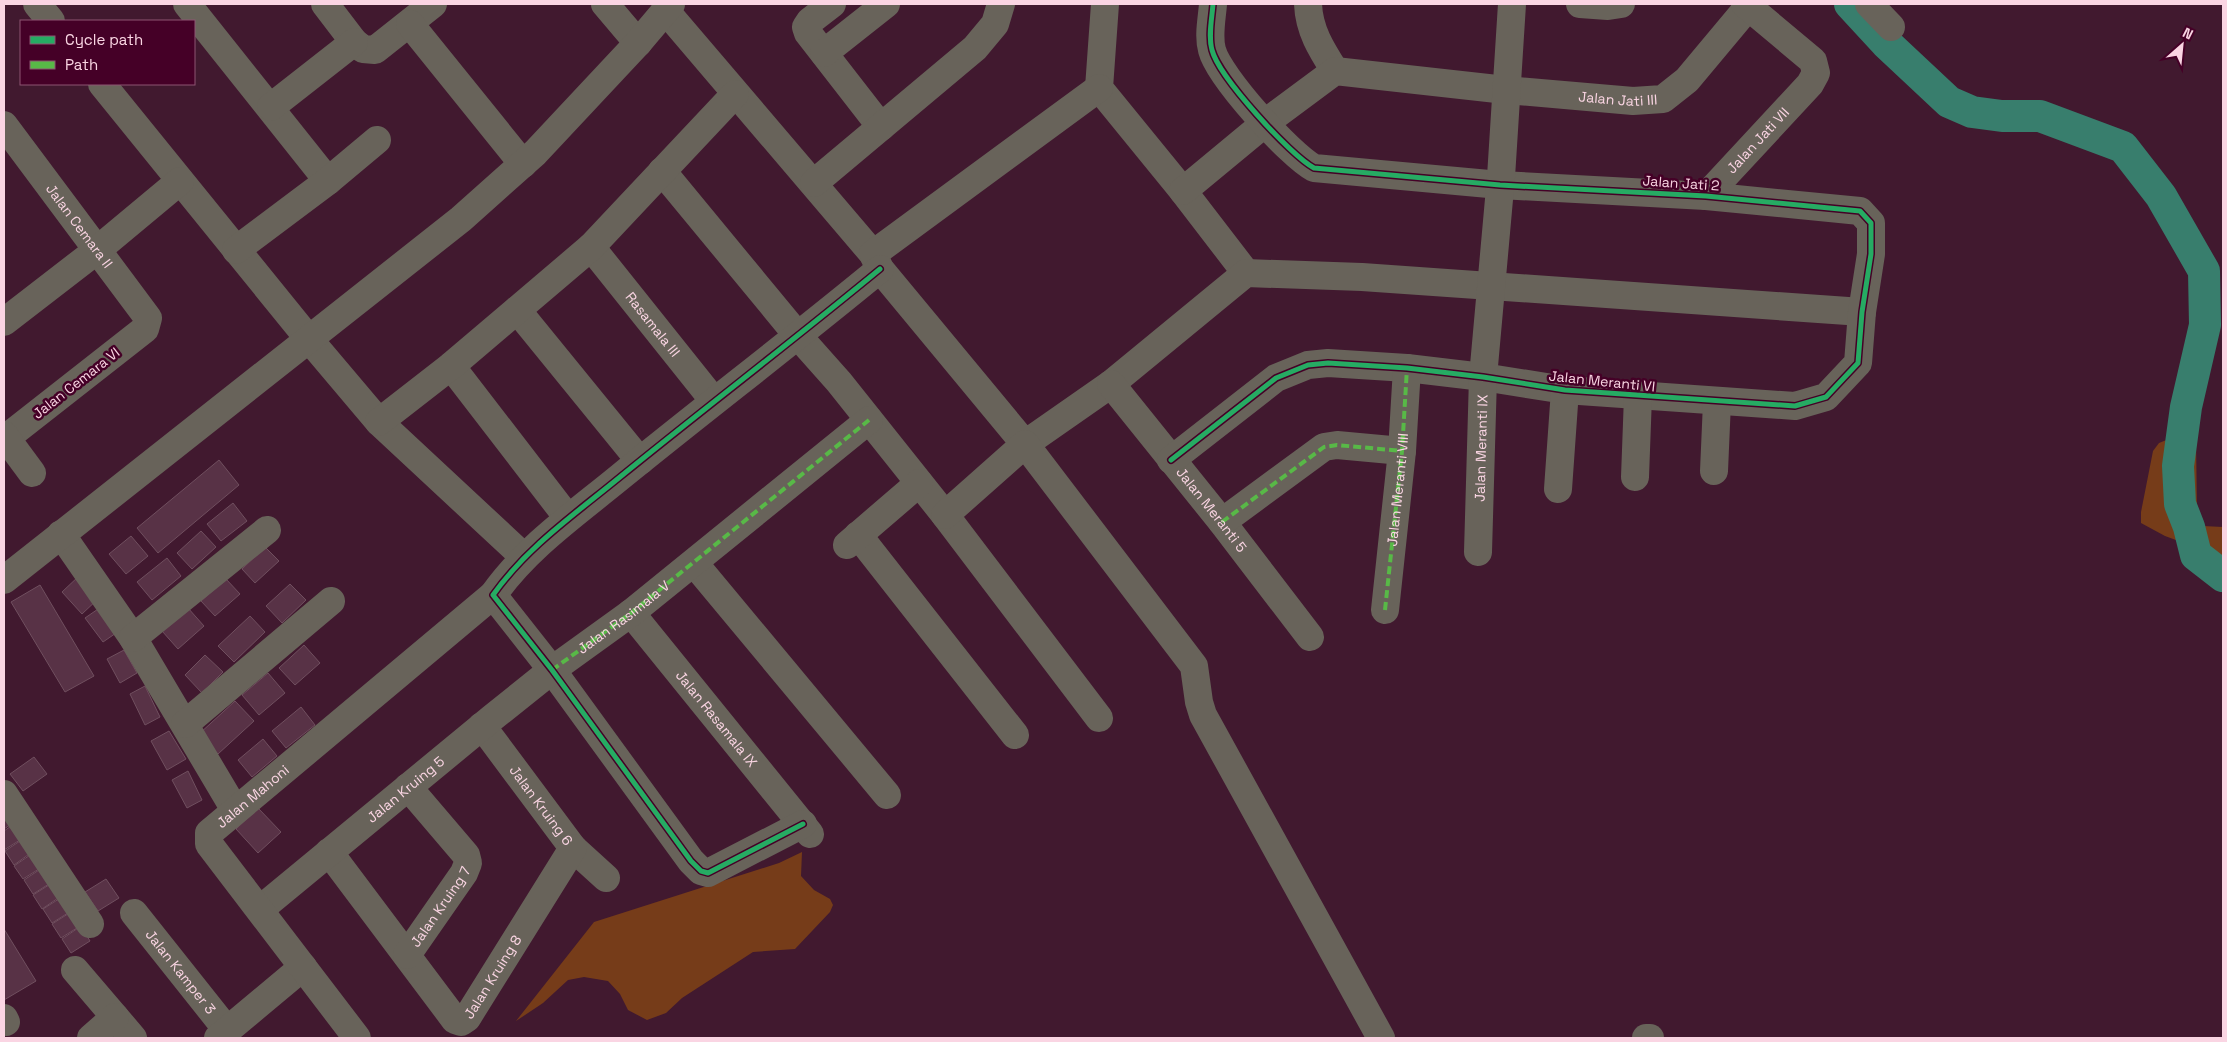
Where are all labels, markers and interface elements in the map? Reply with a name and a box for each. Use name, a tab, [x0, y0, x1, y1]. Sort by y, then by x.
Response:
legend	[20, 20, 195, 85]
north arrow	[2157, 20, 2207, 70]
text: N	[2180, 23, 2196, 44]
text: Cycle path	[65, 30, 143, 49]
text: Path	[65, 55, 98, 74]
street label: Jalan Jati III	[1578, 87, 1658, 110]
street label: Jalan Jati VII	[1722, 103, 1793, 177]
street label: Jalan Jati 2	[1642, 171, 1720, 195]
street label: Jalan Cemara II	[42, 180, 117, 272]
street label: Rasamala III	[622, 288, 684, 360]
street label: Jalan Cemara VI	[29, 343, 123, 423]
street label: Jalan Meranti VI	[1548, 366, 1656, 396]
street label: Jalan Meranti IX	[1470, 394, 1492, 502]
street label: Jalan Meranti VIII	[1383, 432, 1412, 547]
street label: Jalan Meranti 5	[1172, 463, 1251, 556]
street label: Jalan Rasimala V	[574, 576, 674, 658]
street label: Jalan Rasamala IX	[672, 667, 761, 771]
street label: Jalan Kruing 5	[363, 752, 448, 827]
street label: Jalan Mahoni	[213, 761, 293, 832]
street label: Jalan Kruing 6	[505, 762, 577, 849]
street label: Jalan Kruing 7	[406, 864, 475, 951]
street label: Jalan Kamper 3	[142, 926, 220, 1018]
street label: Jalan Kruing 8	[460, 931, 526, 1022]

